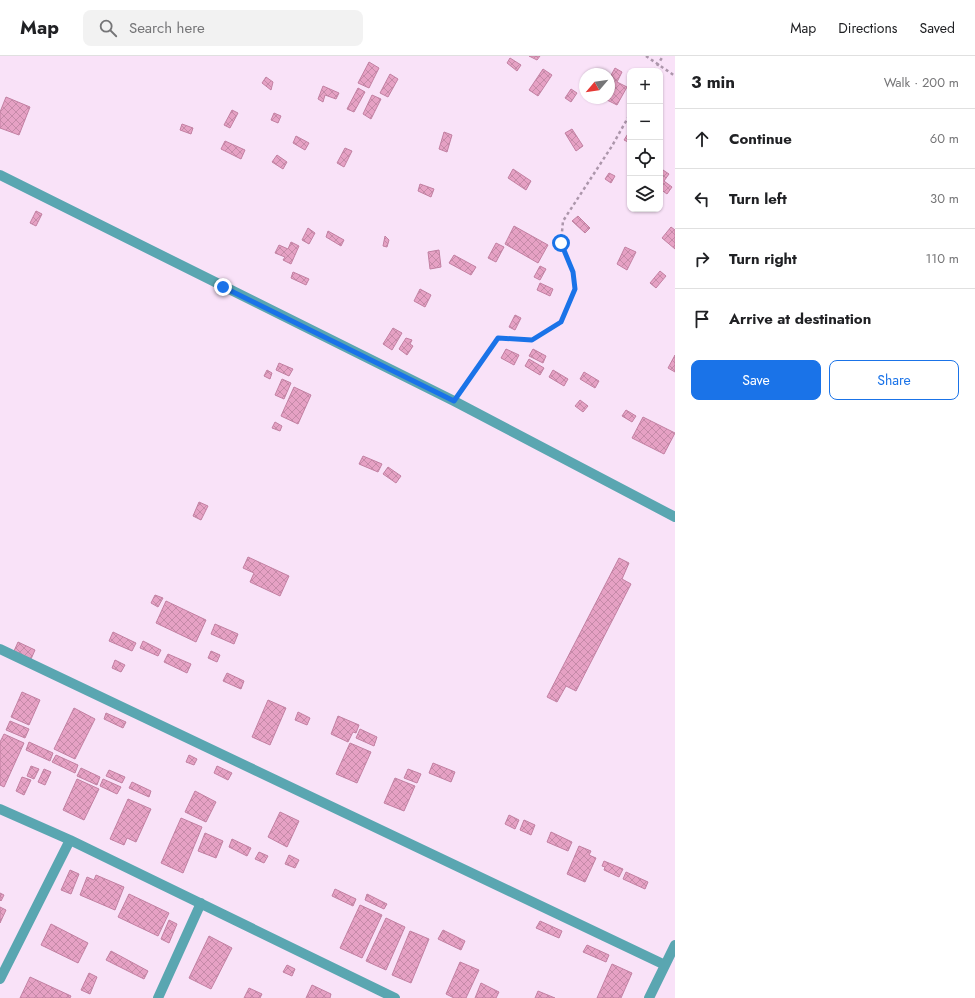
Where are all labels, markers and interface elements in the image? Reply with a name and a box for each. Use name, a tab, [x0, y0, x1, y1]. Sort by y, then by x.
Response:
search box	[83, 10, 363, 46]
text: Map	[20, 14, 59, 41]
icon: search	[97, 17, 119, 39]
text: Search here	[129, 17, 205, 39]
text: Map	[790, 18, 816, 38]
text: Directions	[838, 18, 898, 38]
text: Saved	[920, 18, 955, 38]
north arrow	[579, 68, 615, 104]
map controls	[627, 68, 663, 212]
button: +	[627, 68, 663, 104]
text: 3 min	[691, 70, 735, 94]
text: Walk · 200 m	[884, 73, 959, 92]
button: −	[627, 104, 663, 140]
icon: ahead	[691, 128, 713, 150]
text: Continue	[729, 128, 792, 150]
text: 60 m	[930, 129, 959, 148]
button: locate	[627, 140, 663, 176]
button: layers	[627, 176, 663, 212]
icon: left	[691, 188, 713, 210]
text: Turn left	[729, 188, 787, 210]
text: 30 m	[930, 189, 959, 208]
route start	[552, 234, 570, 252]
icon: right	[691, 248, 713, 270]
text: Turn right	[729, 248, 797, 270]
text: 110 m	[925, 249, 959, 268]
route end	[214, 278, 232, 296]
icon: arrive	[691, 308, 713, 330]
text: Arrive at destination	[729, 308, 871, 330]
button: Save	[691, 360, 821, 400]
button: Share	[829, 360, 959, 400]

